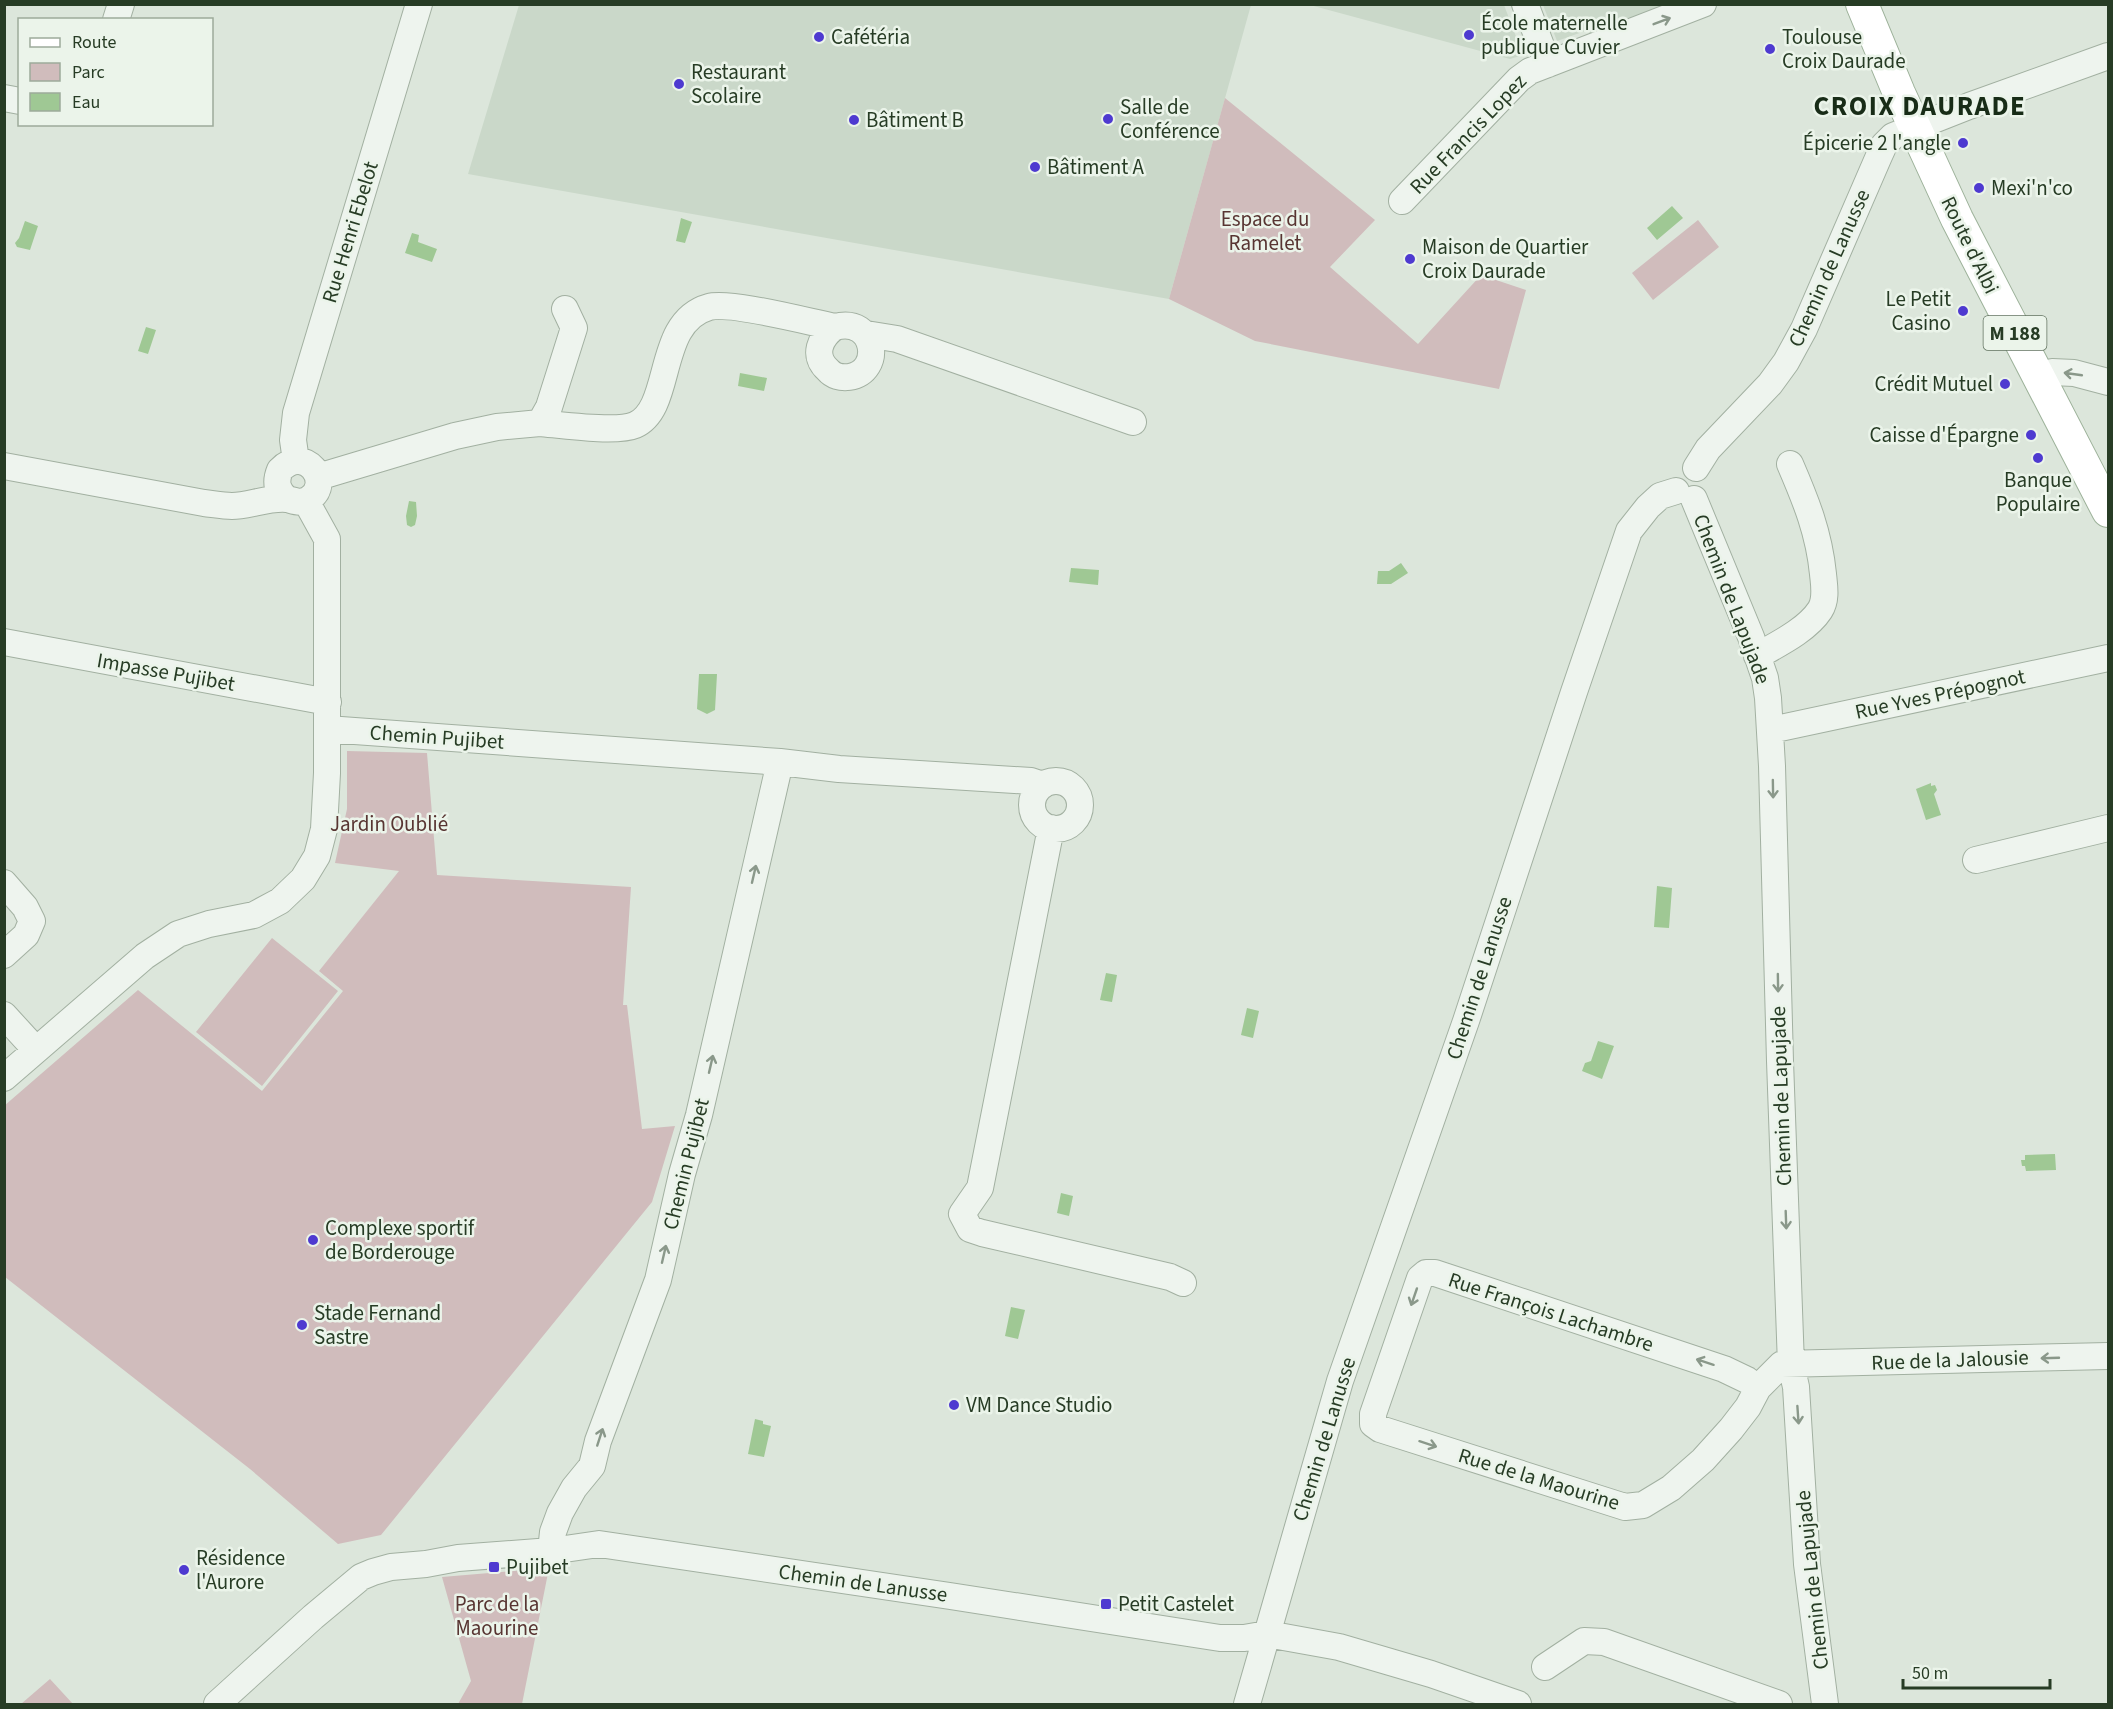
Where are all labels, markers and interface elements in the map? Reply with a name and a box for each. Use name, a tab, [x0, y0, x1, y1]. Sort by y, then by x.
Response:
place label: École maternelle publique Cuvier	[1481, 8, 1628, 62]
one-way arrow	[1652, 15, 1670, 26]
legend	[18, 18, 213, 126]
place label: Cafétéria	[831, 22, 910, 52]
place label: Toulouse Croix Daurade	[1782, 22, 1906, 76]
marker: École maternelle publique Cuvier	[1462, 28, 1476, 42]
text: Route	[72, 30, 116, 55]
marker: Cafétéria	[812, 30, 826, 44]
marker: Toulouse Croix Daurade	[1763, 42, 1777, 56]
place label: Restaurant Scolaire	[691, 57, 786, 111]
text: Parc	[72, 60, 105, 85]
street label: Rue Francis Lopez	[1403, 67, 1533, 201]
marker: Restaurant Scolaire	[672, 77, 686, 91]
district label: CROIX DAURADE	[1814, 87, 2026, 126]
text: Eau	[72, 90, 100, 115]
place label: Salle de Conférence	[1120, 92, 1220, 146]
place label: Bâtiment B	[866, 105, 964, 135]
marker: Salle de Conférence	[1101, 112, 1115, 126]
marker: Bâtiment B	[847, 113, 861, 127]
place label: Épicerie 2 l'angle	[1803, 128, 1951, 158]
marker: Épicerie 2 l'angle	[1956, 136, 1970, 150]
place label: Bâtiment A	[1047, 152, 1145, 182]
street label: Rue Henri Ebelot	[314, 157, 386, 307]
marker: Bâtiment A	[1028, 160, 1042, 174]
place label: Mexi'n'co	[1991, 173, 2073, 203]
marker: Mexi'n'co	[1972, 181, 1986, 195]
street label: Chemin de Lanusse	[1781, 184, 1877, 352]
street label: Route d'Albi	[1933, 191, 2007, 299]
park label: Espace du Ramelet	[1221, 204, 1309, 258]
place label: Maison de Quartier Croix Daurade	[1422, 232, 1589, 286]
marker: Maison de Quartier Croix Daurade	[1403, 252, 1417, 266]
place label: Le Petit Casino	[1885, 284, 1951, 338]
marker: Le Petit Casino	[1956, 304, 1970, 318]
road number: M 188	[1984, 316, 2046, 350]
one-way arrow	[2064, 368, 2084, 379]
place label: Crédit Mutuel	[1874, 369, 1993, 399]
marker: Crédit Mutuel	[1998, 377, 2012, 391]
place label: Caisse d'Épargne	[1870, 420, 2019, 450]
marker: Caisse d'Épargne	[2024, 428, 2038, 442]
marker: Banque Populaire	[2031, 451, 2045, 465]
place label: Banque Populaire	[1996, 465, 2080, 519]
street label: Chemin de Lapujade	[1686, 510, 1778, 688]
street label: Impasse Pujibet	[95, 645, 237, 699]
street label: Rue Yves Prépognot	[1852, 661, 2028, 727]
street label: Chemin Pujibet	[369, 717, 505, 757]
one-way arrow	[1767, 778, 1779, 798]
park label: Jardin Oublié	[330, 809, 448, 839]
one-way arrow	[749, 865, 761, 884]
street label: Chemin de Lanusse	[1438, 892, 1520, 1064]
one-way arrow	[1772, 973, 1783, 993]
street label: Chemin de Lapujade	[1763, 1005, 1799, 1187]
one-way arrow	[706, 1055, 717, 1074]
street label: Chemin Pujibet	[655, 1095, 717, 1233]
one-way arrow	[1780, 1210, 1791, 1230]
place label: Complexe sportif de Borderouge	[325, 1213, 475, 1267]
marker: Complexe sportif de Borderouge	[306, 1233, 320, 1247]
one-way arrow	[659, 1244, 671, 1263]
street label: Rue François Lachambre	[1444, 1265, 1658, 1359]
one-way arrow	[1407, 1287, 1418, 1306]
place label: Stade Fernand Sastre	[314, 1298, 441, 1352]
marker: Stade Fernand Sastre	[295, 1318, 309, 1332]
street label: Rue de la Jalousie	[1871, 1342, 2029, 1378]
one-way arrow	[2041, 1352, 2061, 1363]
street label: Chemin de Lanusse	[1285, 1353, 1363, 1525]
one-way arrow	[1696, 1356, 1715, 1367]
place label: VM Dance Studio	[966, 1390, 1112, 1420]
marker: VM Dance Studio	[947, 1398, 961, 1412]
one-way arrow	[1792, 1404, 1803, 1424]
one-way arrow	[595, 1428, 606, 1447]
one-way arrow	[1418, 1439, 1437, 1450]
street label: Rue de la Maourine	[1455, 1440, 1623, 1518]
street label: Chemin de Lapujade	[1788, 1489, 1836, 1671]
place label: Résidence l'Aurore	[196, 1543, 285, 1597]
place label: Pujibet	[506, 1552, 569, 1582]
street label: Chemin de Lanusse	[777, 1556, 949, 1610]
marker: Pujibet	[487, 1560, 501, 1574]
marker: Résidence l'Aurore	[177, 1563, 191, 1577]
park label: Parc de la Maourine	[455, 1589, 539, 1643]
place label: Petit Castelet	[1118, 1589, 1234, 1619]
marker: Petit Castelet	[1099, 1597, 1113, 1611]
scale bar	[1903, 1652, 2050, 1690]
text: 50 m	[1912, 1661, 1948, 1686]

